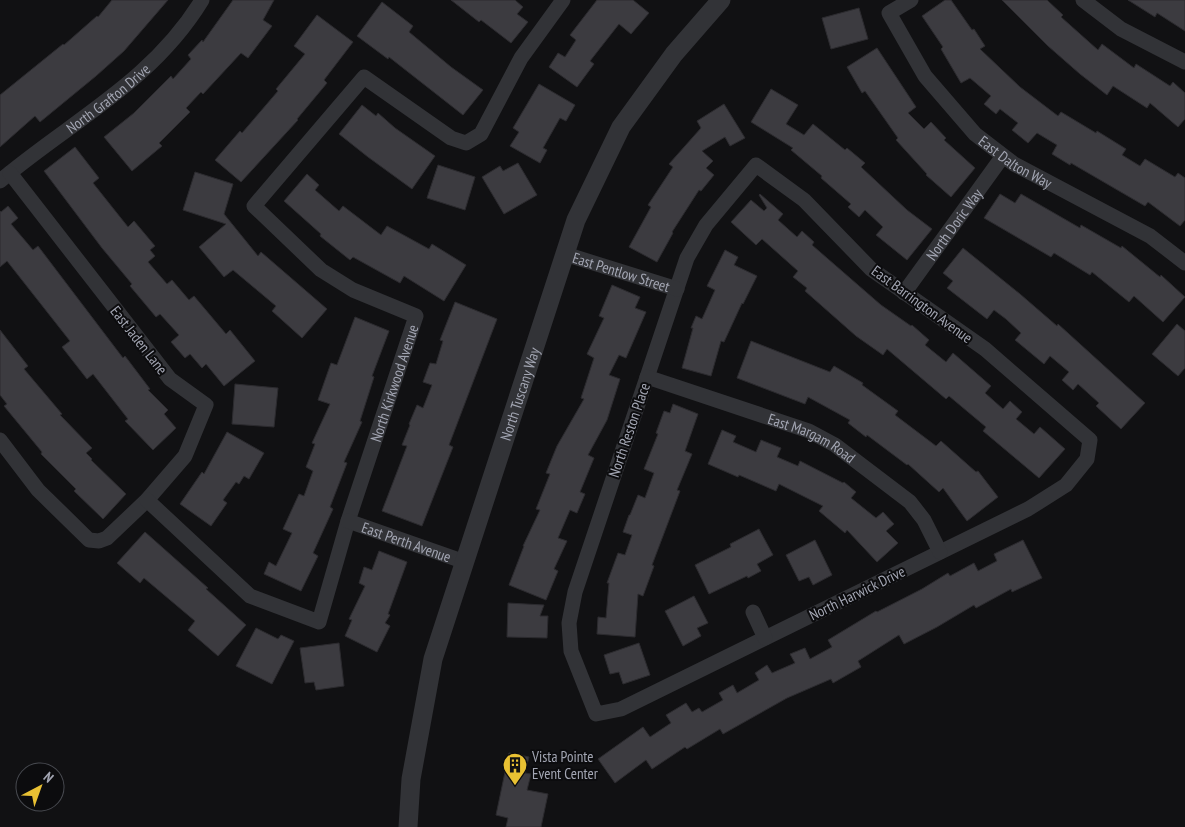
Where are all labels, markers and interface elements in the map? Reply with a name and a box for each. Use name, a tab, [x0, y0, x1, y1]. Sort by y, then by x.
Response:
street label: North Grafton Drive	[62, 59, 154, 137]
street label: East Dalton Way	[975, 131, 1056, 192]
street label: North Doric Way	[921, 184, 986, 264]
street label: East Pentlow Street	[570, 247, 672, 296]
street label: East Barrington Avenue	[868, 261, 976, 347]
street label: East Jaden Lane	[106, 302, 172, 378]
street label: North Kirkwood Avenue	[365, 322, 422, 444]
street label: North Tuscany Way	[495, 344, 544, 443]
street label: North Reston Place	[604, 380, 654, 480]
street label: East Margam Road	[766, 409, 859, 467]
street label: East Perth Avenue	[359, 517, 454, 566]
street label: North Harwick Drive	[806, 562, 908, 624]
place label: Vista Pointe Event Center	[531, 747, 599, 783]
building icon: Vista Pointe Event Center	[502, 752, 528, 786]
north arrow	[15, 762, 65, 812]
text: N	[40, 768, 57, 786]

